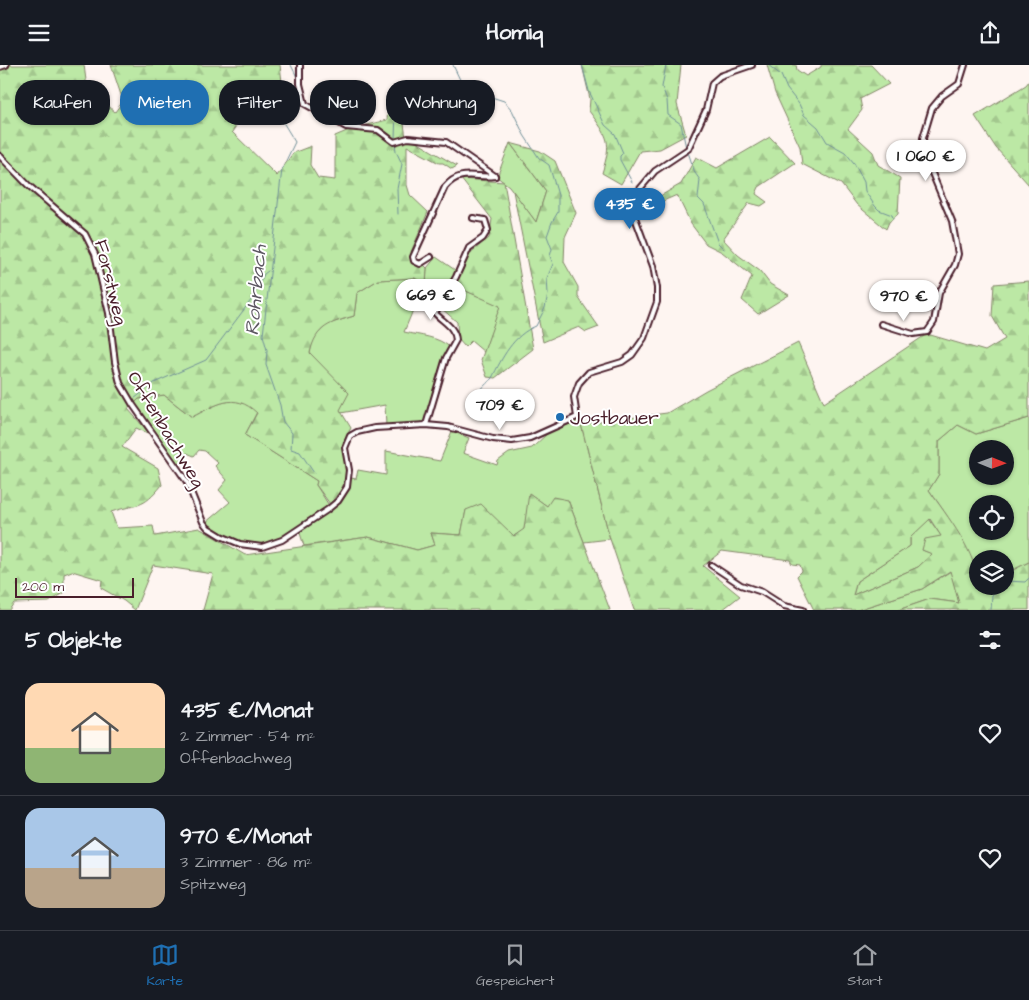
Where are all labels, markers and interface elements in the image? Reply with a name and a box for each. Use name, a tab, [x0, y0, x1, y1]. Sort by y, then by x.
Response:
text: Homiq	[486, 17, 543, 48]
icon: menu	[25, 19, 53, 47]
icon: share	[976, 19, 1004, 47]
chip: Kaufen	[15, 80, 110, 125]
chip: Mieten	[120, 80, 209, 125]
chip: Filter	[219, 80, 300, 125]
chip: Neu	[310, 80, 376, 125]
chip: Wohnung	[386, 80, 495, 125]
pin: 1 060 €	[880, 139, 972, 182]
text: 1 060 €	[897, 145, 955, 167]
pin: 435 €	[595, 187, 665, 230]
text: 435 €	[605, 193, 655, 215]
street label: Forstweg	[86, 237, 134, 328]
water label: Rohrbach	[238, 243, 274, 336]
pin: 669 €	[396, 279, 466, 321]
pin: 970 €	[869, 279, 939, 322]
text: 669 €	[407, 284, 455, 306]
text: 970 €	[880, 285, 928, 307]
street label: Offenbachweg	[119, 366, 211, 494]
pin: 709 €	[465, 389, 535, 431]
text: 709 €	[476, 394, 524, 416]
place label: Jostbauer	[570, 405, 659, 432]
marker: Jostbauer	[554, 411, 566, 423]
north arrow	[969, 440, 1014, 485]
map controls	[969, 440, 1014, 595]
button: locate	[969, 495, 1014, 540]
button: layers	[969, 550, 1014, 595]
scale bar	[15, 575, 134, 598]
text: 200 m	[22, 577, 64, 597]
text: 5 Objekte	[25, 626, 122, 655]
icon: filters	[976, 626, 1004, 654]
text: 435 €/Monat	[180, 696, 313, 725]
icon: home	[65, 703, 125, 763]
icon: heart	[976, 719, 1004, 747]
text: 2 Zimmer · 54 m²	[180, 725, 315, 747]
text: Offenbachweg	[180, 747, 291, 769]
text: 970 €/Monat	[180, 822, 312, 851]
icon: home	[65, 828, 125, 888]
icon: heart	[976, 844, 1004, 872]
text: 3 Zimmer · 86 m²	[180, 851, 312, 873]
text: Spitzweg	[180, 873, 246, 895]
tab: Karte	[146, 941, 183, 991]
tab: Gespeichert	[476, 941, 554, 991]
tab: Start	[847, 941, 883, 991]

